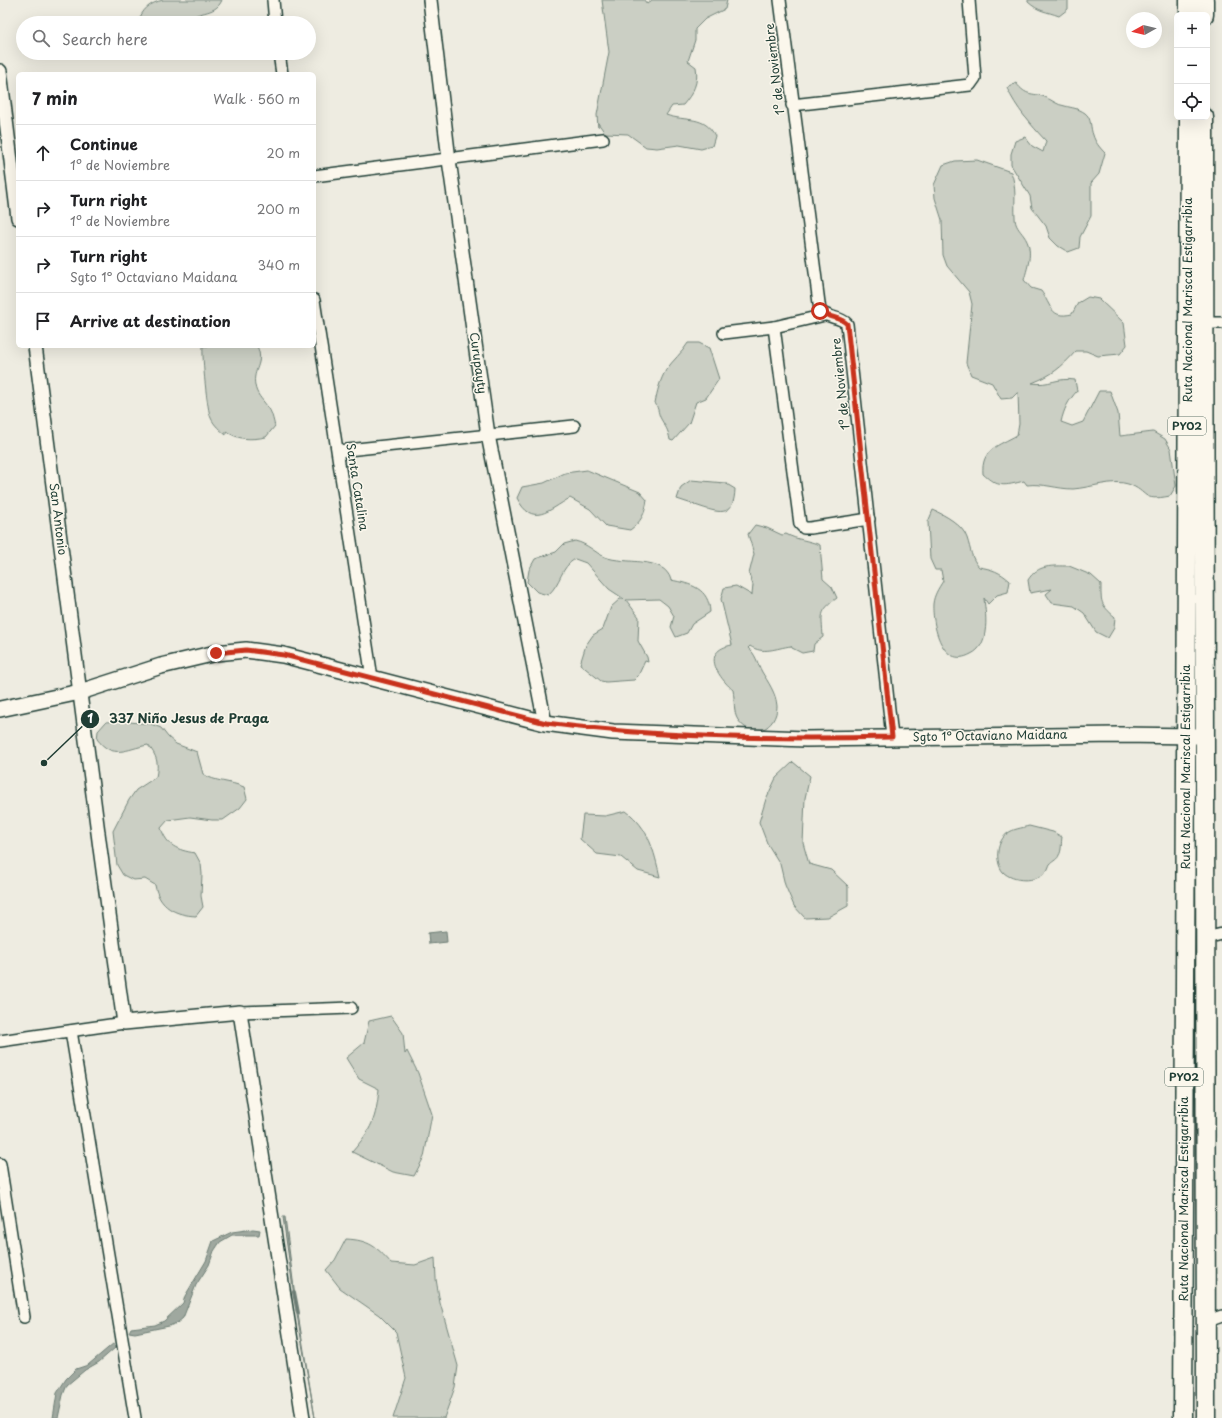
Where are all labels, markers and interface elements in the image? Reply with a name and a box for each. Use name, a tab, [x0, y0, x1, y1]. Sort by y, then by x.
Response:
north arrow	[1126, 12, 1162, 48]
map controls	[1174, 12, 1210, 120]
button: +	[1174, 12, 1210, 48]
search box	[16, 16, 316, 60]
street label: 1º de Noviembre	[759, 22, 789, 116]
icon: search	[30, 27, 52, 49]
text: Search here	[62, 27, 148, 50]
button: −	[1174, 48, 1210, 84]
button: locate	[1174, 84, 1210, 120]
text: 7 min	[32, 85, 78, 111]
text: Walk · 560 m	[213, 89, 300, 108]
text: Continue	[70, 132, 138, 155]
icon: ahead	[32, 142, 54, 164]
text: 20 m	[266, 143, 300, 162]
text: 1º de Noviembre	[70, 155, 170, 174]
text: Turn right	[70, 188, 147, 211]
street label: Ruta Nacional Mariscal Estigarribia	[1178, 197, 1196, 403]
icon: right	[32, 198, 54, 220]
text: 200 m	[257, 199, 300, 218]
text: 1º de Noviembre	[70, 211, 170, 230]
text: Turn right	[70, 244, 147, 267]
icon: right	[32, 254, 54, 276]
text: 340 m	[257, 255, 300, 274]
text: Sgto 1° Octaviano Maidana	[70, 267, 237, 286]
route start	[811, 302, 829, 320]
text: Arrive at destination	[70, 309, 231, 332]
icon: arrive	[32, 310, 54, 332]
street label: Curupayty	[466, 331, 492, 395]
street label: 1º de Noviembre	[826, 337, 854, 431]
road number: PY02	[1168, 417, 1206, 435]
street label: Santa Catalina	[342, 442, 374, 532]
street label: San Antonio	[46, 482, 72, 556]
route end	[207, 644, 225, 662]
street label: Ruta Nacional Mariscal Estigarribia	[1176, 664, 1194, 870]
callout: 337 Niño Jesus de Praga	[80, 706, 277, 731]
text: 337 Niño Jesus de Praga	[109, 708, 270, 727]
text: 1	[87, 709, 93, 727]
street label: Sgto 1° Octaviano Maidana	[913, 725, 1068, 745]
road number: PY02	[1165, 1068, 1203, 1086]
street label: Ruta Nacional Mariscal Estigarribia	[1174, 1096, 1192, 1302]

